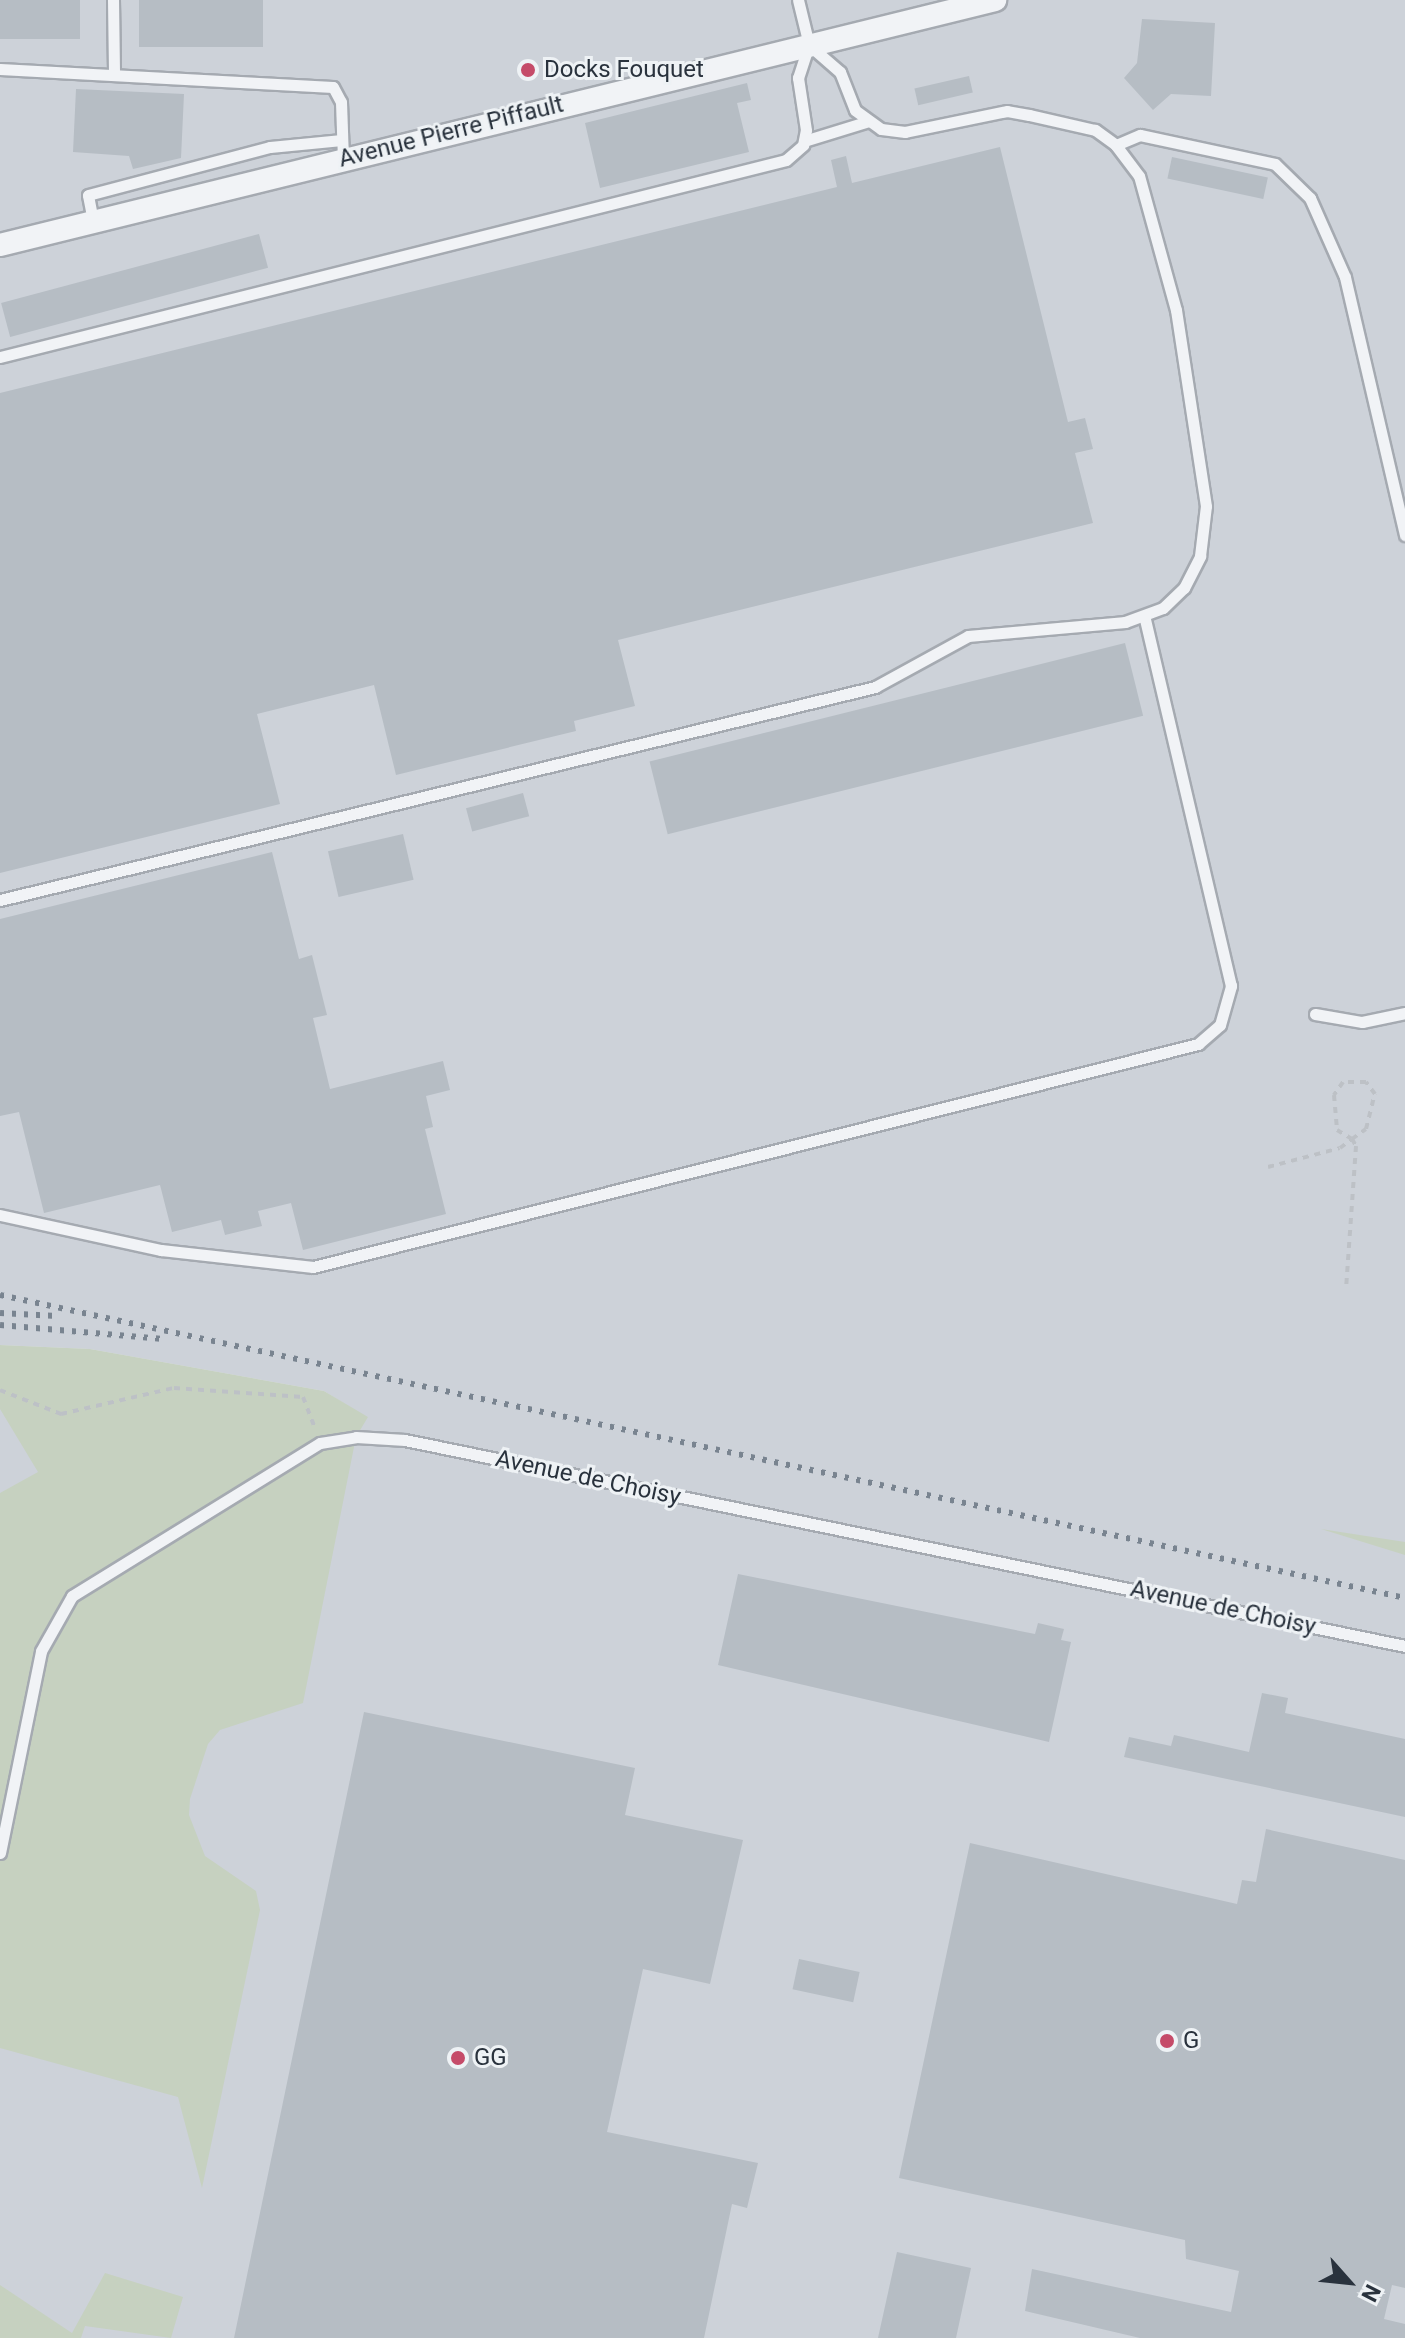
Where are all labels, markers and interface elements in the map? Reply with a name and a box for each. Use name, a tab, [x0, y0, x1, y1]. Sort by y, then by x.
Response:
place label: Docks Fouquet	[544, 56, 704, 84]
marker: Docks Fouquet	[519, 61, 537, 79]
street label: Avenue Pierre Piffault	[336, 90, 566, 174]
street label: Avenue de Choisy	[493, 1444, 683, 1512]
street label: Avenue de Choisy	[1128, 1574, 1318, 1642]
place label: G	[1183, 2027, 1199, 2055]
marker: G	[1158, 2032, 1176, 2050]
place label: GG	[474, 2044, 507, 2072]
marker: GG	[449, 2049, 467, 2067]
north arrow	[1309, 2242, 1389, 2322]
text: N	[1356, 2281, 1385, 2306]

